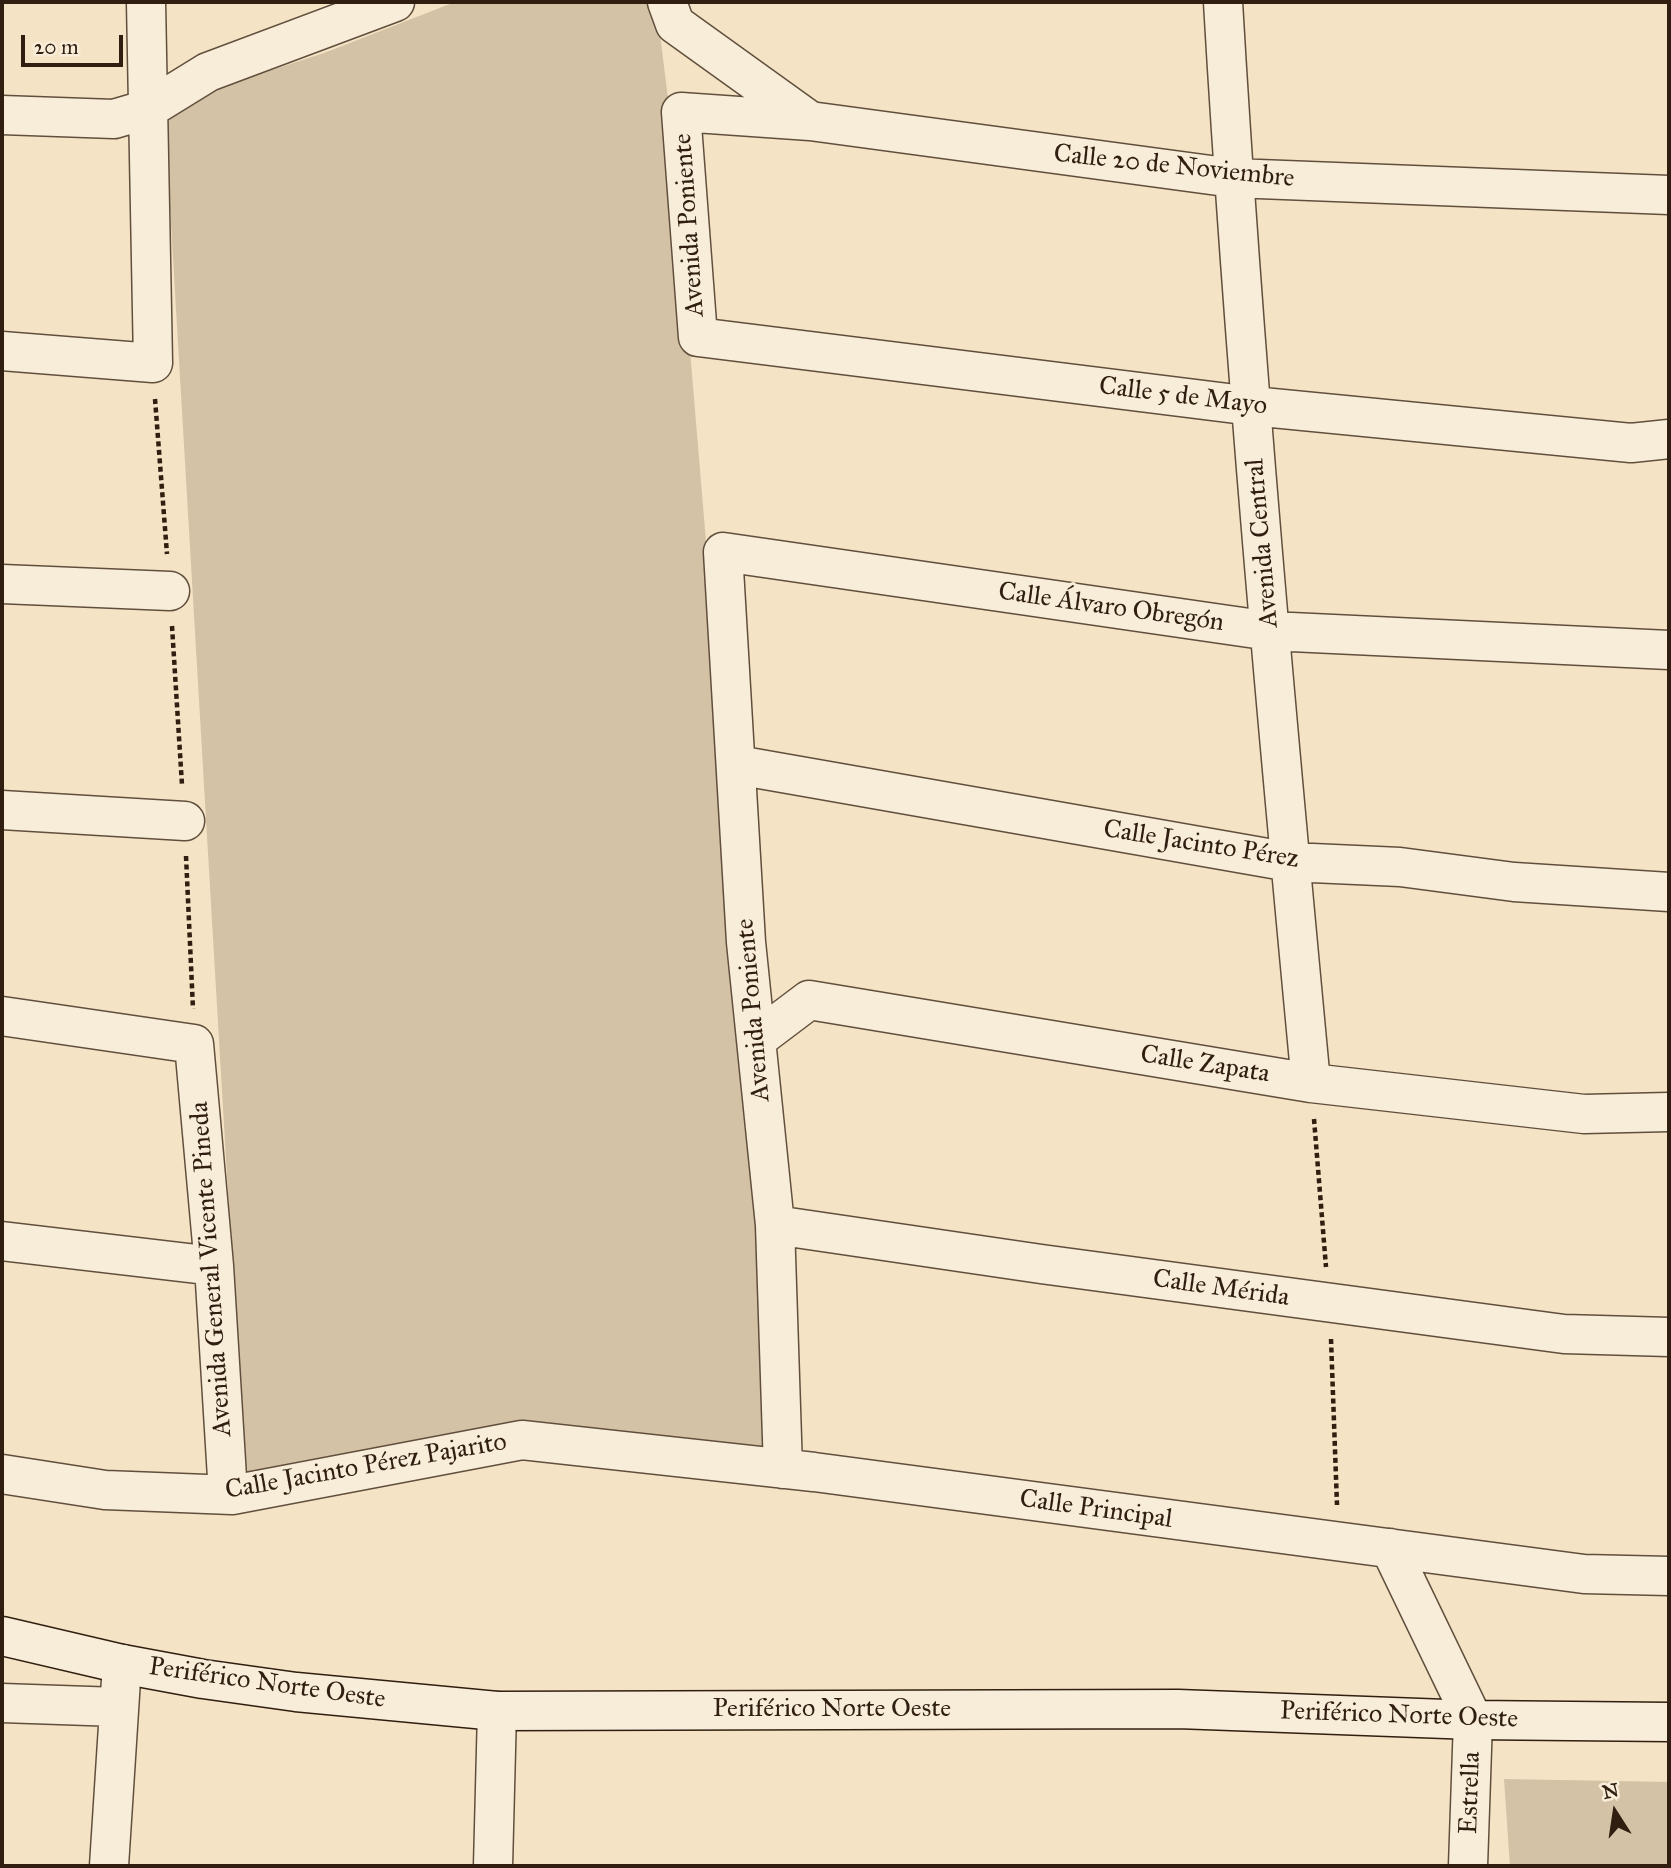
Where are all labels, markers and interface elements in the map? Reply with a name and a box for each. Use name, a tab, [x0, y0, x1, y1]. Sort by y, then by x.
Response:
scale bar	[24, 21, 126, 65]
text: 20 m	[34, 34, 79, 60]
street label: Avenida Poniente	[668, 132, 712, 318]
street label: Calle 20 de Noviembre	[1052, 139, 1296, 195]
street label: Calle 5 de Mayo	[1097, 371, 1269, 423]
street label: Avenida Central	[1240, 457, 1286, 629]
street label: Calle Álvaro Obregón	[996, 577, 1226, 639]
street label: Calle Jacinto Pérez	[1101, 814, 1301, 876]
street label: Avenida Poniente	[730, 917, 778, 1103]
street label: Calle Zapata	[1138, 1039, 1272, 1091]
street label: Avenida General Vicente Pineda	[185, 1100, 239, 1438]
street label: Calle Mérida	[1151, 1264, 1291, 1314]
street label: Calle Jacinto Pérez Pajarito	[223, 1427, 509, 1507]
street label: Calle Principal	[1018, 1484, 1174, 1536]
street label: Periférico Norte Oeste	[147, 1652, 387, 1716]
street label: Periférico Norte Oeste	[713, 1694, 951, 1726]
street label: Periférico Norte Oeste	[1279, 1696, 1519, 1736]
street label: Estrella	[1454, 1751, 1488, 1835]
north arrow	[1580, 1777, 1650, 1847]
text: N	[1600, 1778, 1621, 1804]

